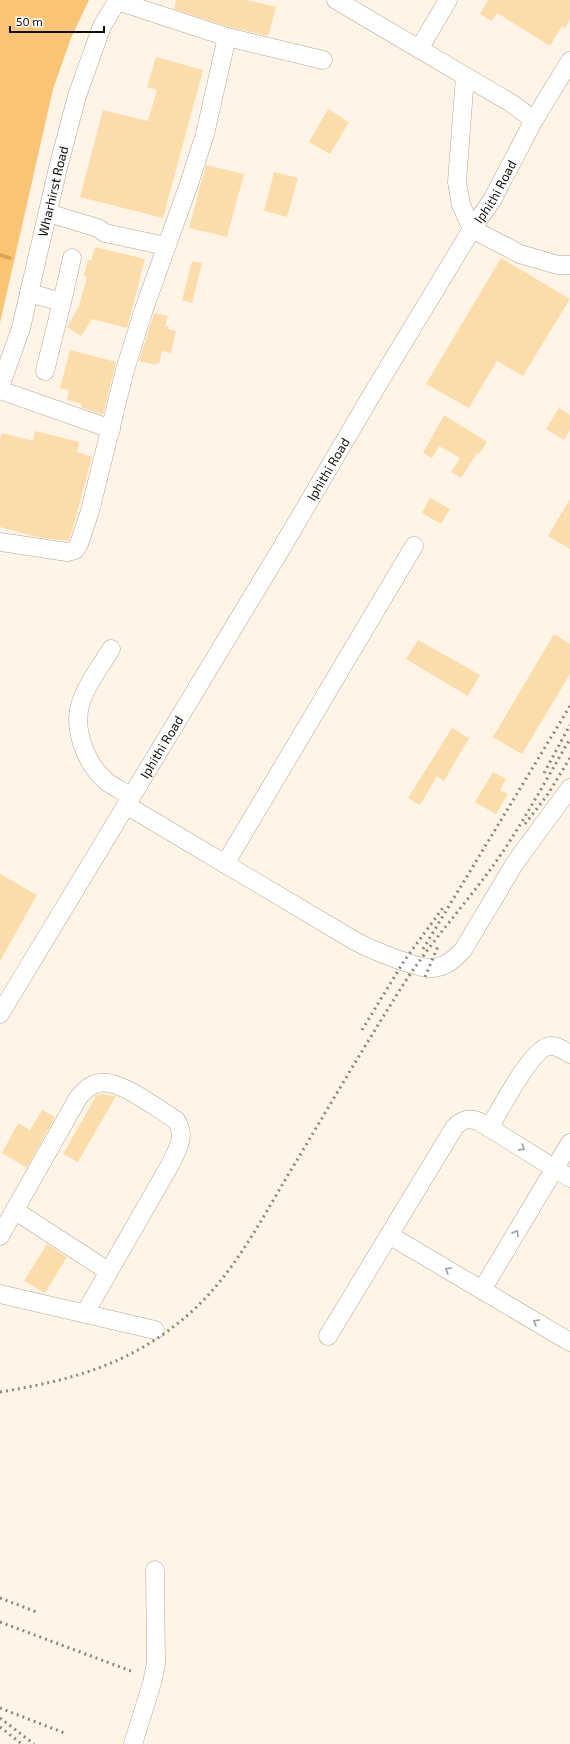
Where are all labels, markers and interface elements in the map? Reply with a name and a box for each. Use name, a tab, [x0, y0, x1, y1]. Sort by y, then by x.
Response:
scale bar	[10, 8, 104, 34]
text: 50 m	[16, 14, 43, 28]
street label: Wharhirst Road	[34, 144, 71, 238]
street label: Iphithi Road	[470, 157, 520, 226]
street label: Iphithi Road	[303, 435, 353, 504]
street label: Iphithi Road	[136, 713, 186, 781]
one-way arrow	[518, 1144, 525, 1151]
one-way arrow	[511, 1230, 518, 1237]
one-way arrow	[445, 1268, 452, 1275]
one-way arrow	[533, 1320, 540, 1327]

